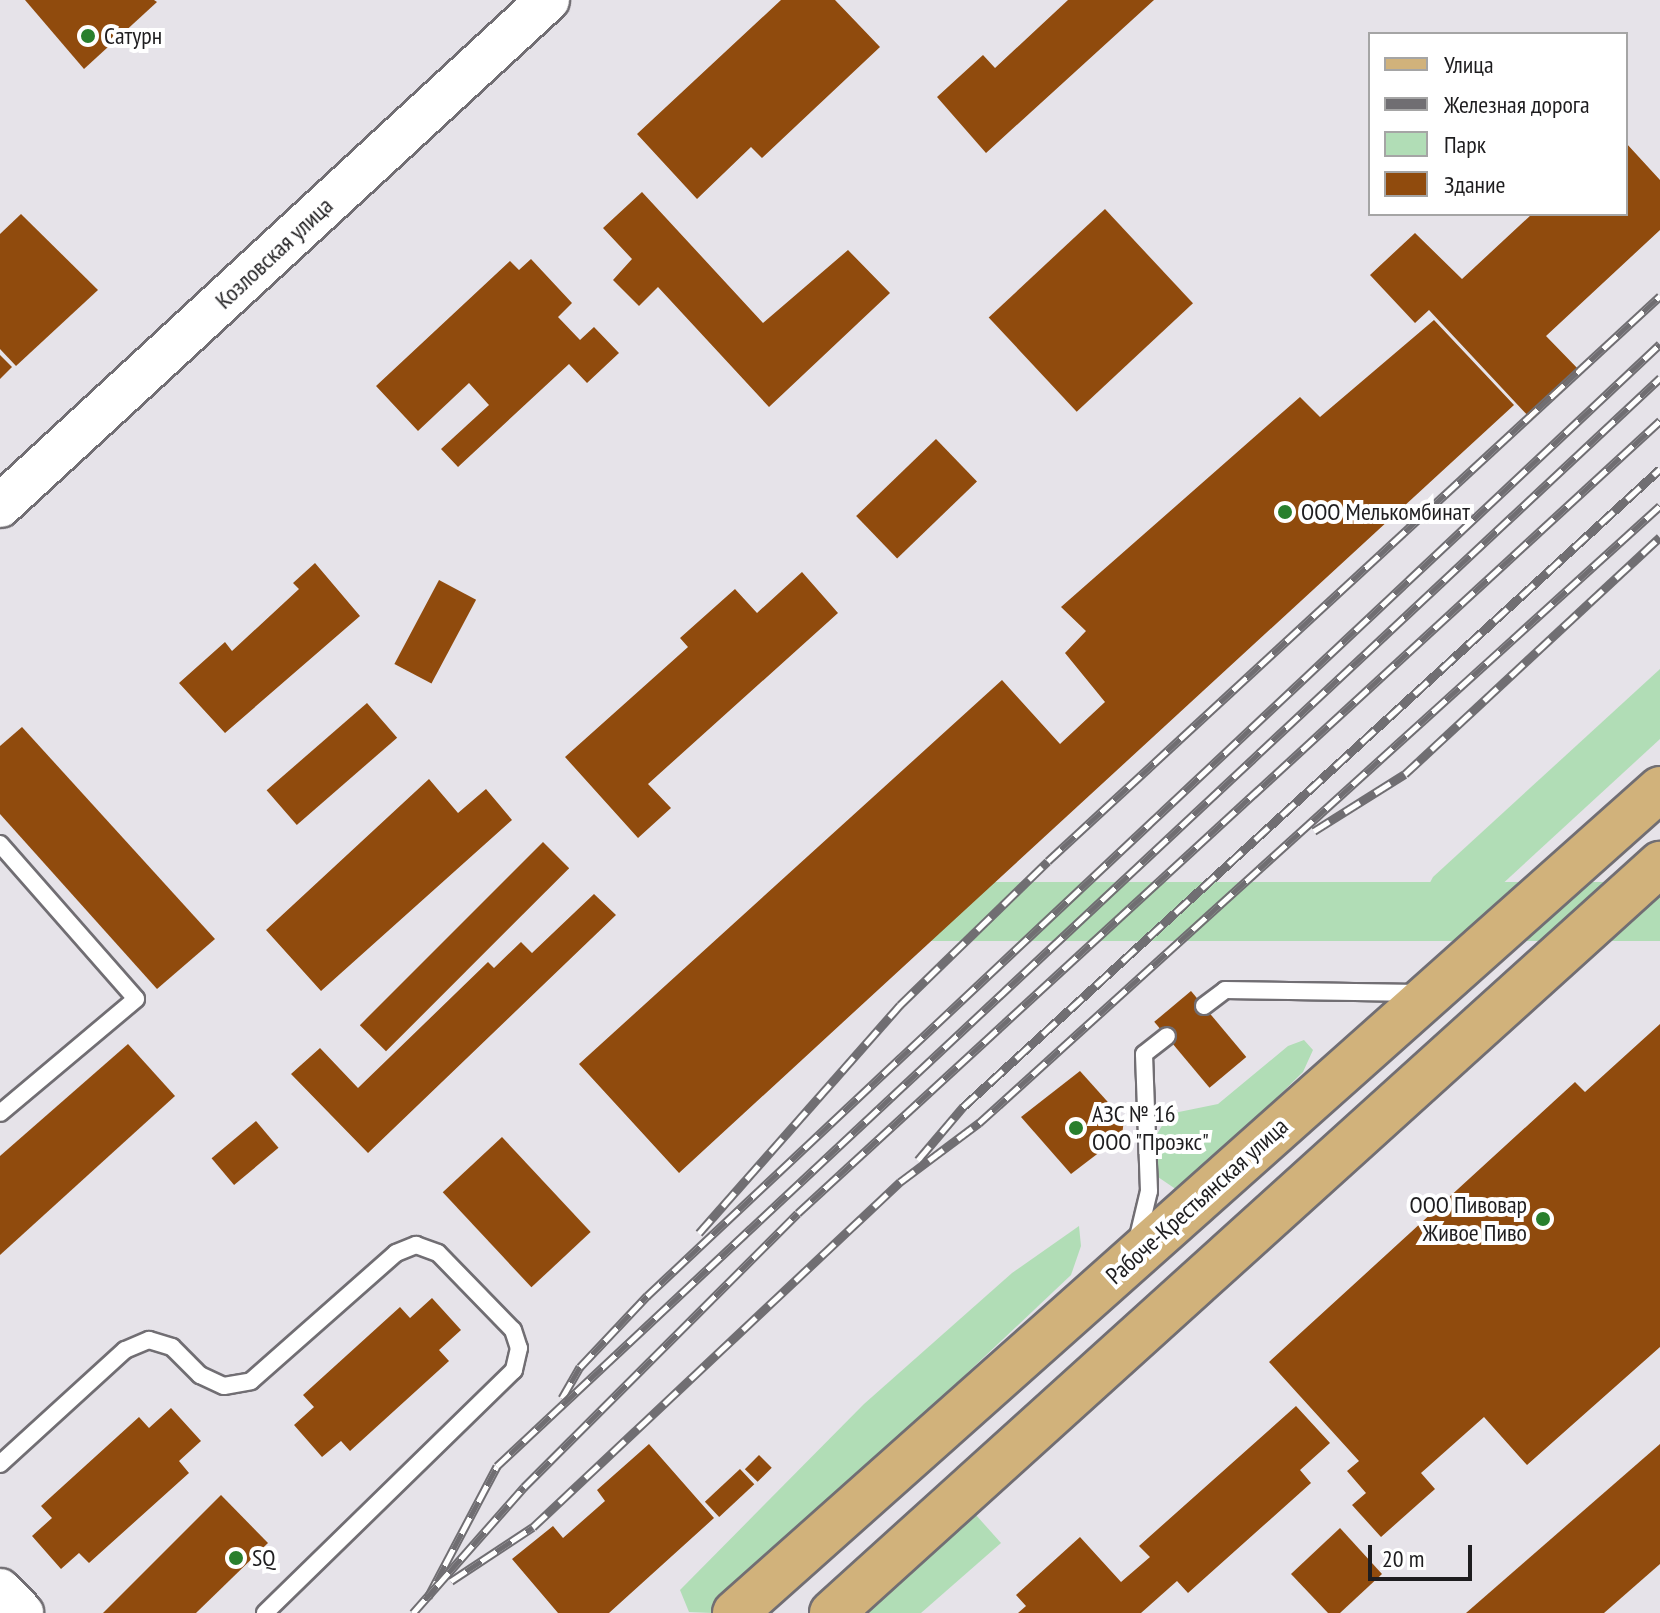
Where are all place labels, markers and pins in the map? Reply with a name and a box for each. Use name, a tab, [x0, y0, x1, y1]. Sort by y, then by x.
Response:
place label: Сатурн	[104, 22, 162, 50]
marker: Сатурн	[79, 27, 97, 45]
place label: ООО Мелькомбинат	[1301, 498, 1470, 526]
marker: ООО Мелькомбинат	[1276, 503, 1294, 521]
place label: АЗС № 16 ООО "Проэкс"	[1092, 1100, 1210, 1156]
marker: АЗС № 16 ООО "Проэкс"	[1067, 1119, 1085, 1137]
place label: ООО Пивовар Живое Пиво	[1409, 1191, 1527, 1247]
marker: ООО Пивовар Живое Пиво	[1534, 1210, 1552, 1228]
place label: SQ	[252, 1544, 275, 1572]
marker: SQ	[227, 1549, 245, 1567]

